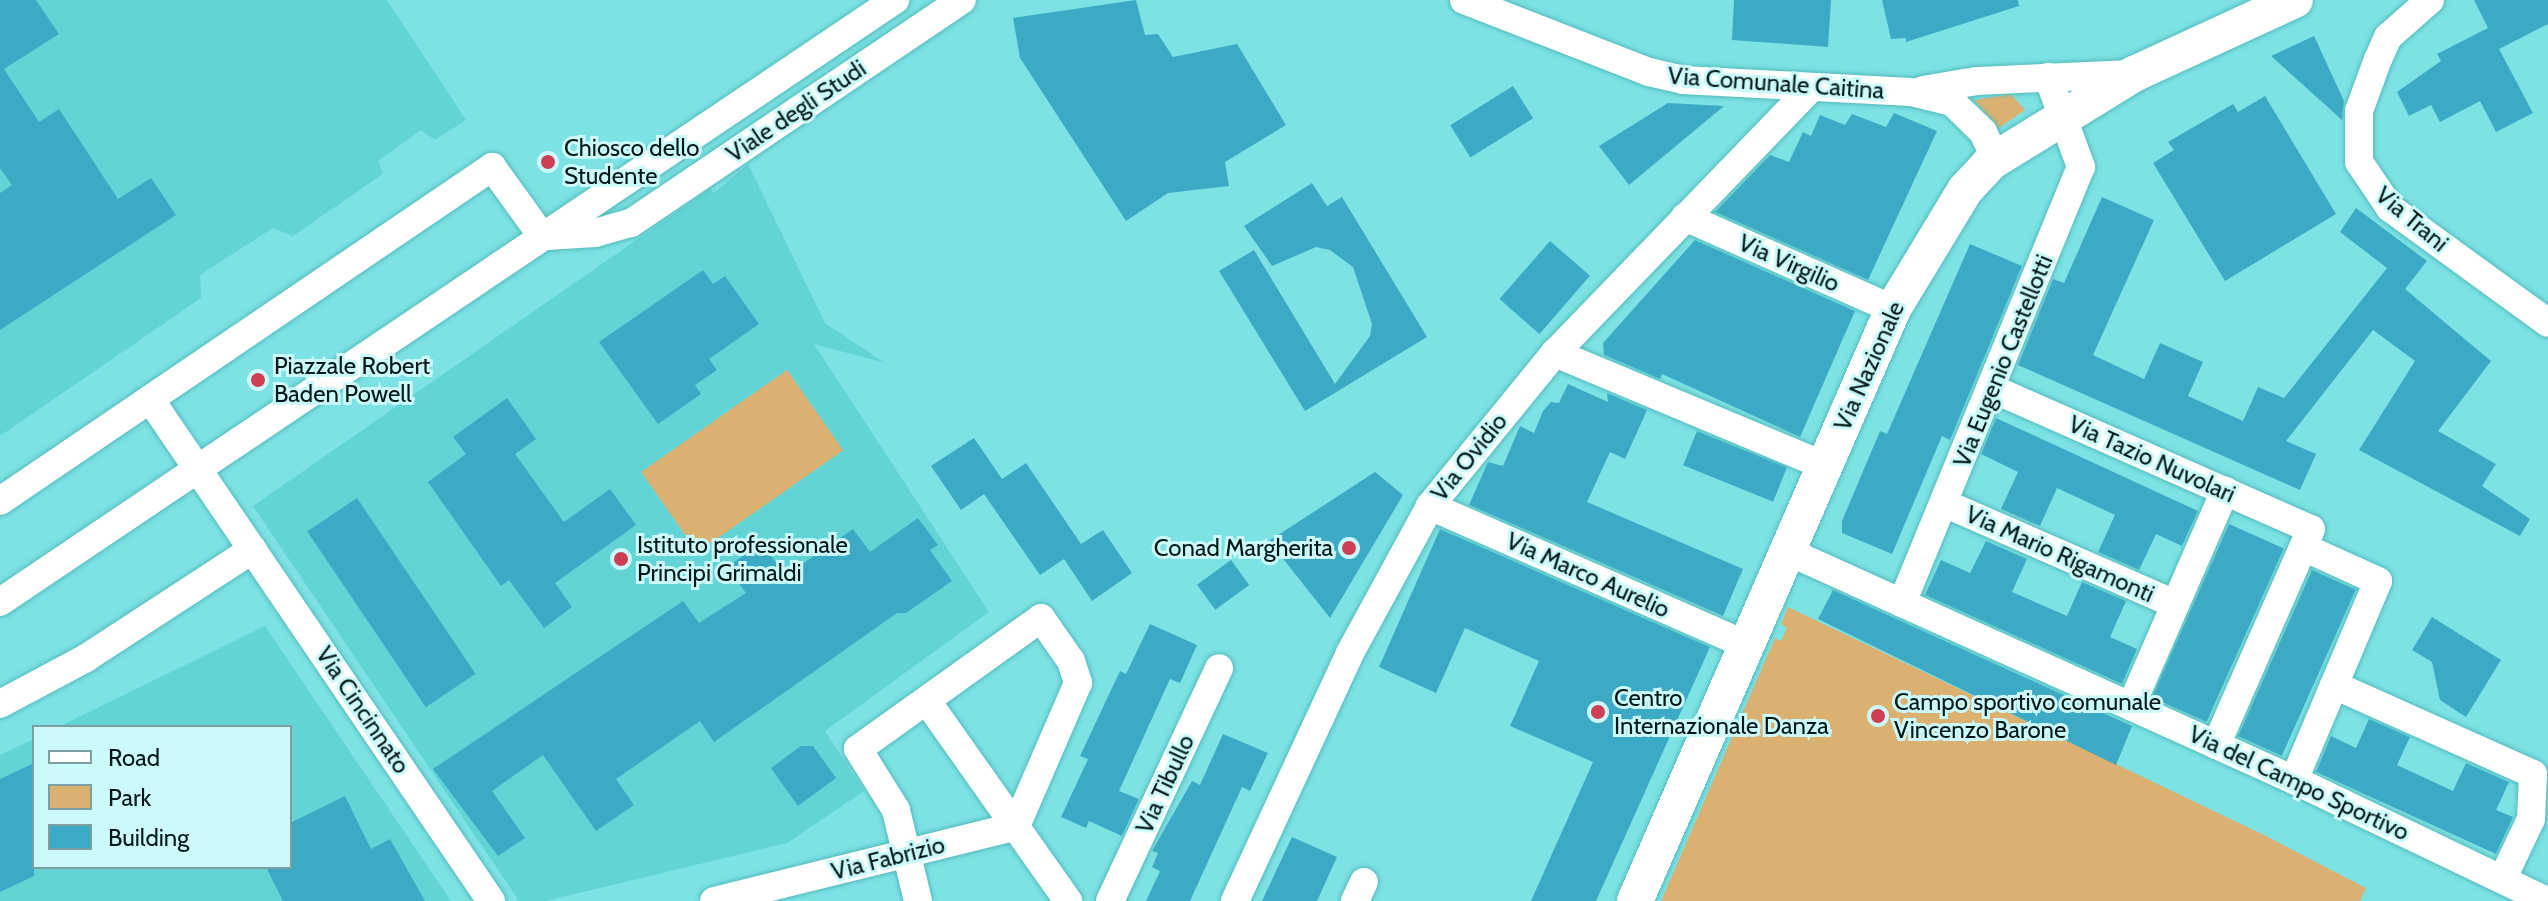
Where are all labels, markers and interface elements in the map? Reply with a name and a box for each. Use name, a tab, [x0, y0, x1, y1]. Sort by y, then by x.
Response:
street label: Viale degli Studi	[721, 54, 871, 168]
street label: Via Comunale Caitina	[1667, 61, 1885, 105]
place label: Chiosco dello Studente	[564, 134, 699, 190]
marker: Chiosco dello Studente	[539, 153, 557, 171]
street label: Via Trani	[2370, 180, 2454, 258]
street label: Via Virgilio	[1734, 228, 1844, 298]
street label: Via Eugenio Castellotti	[1947, 251, 2059, 471]
street label: Via Nazionale	[1828, 297, 1910, 435]
place label: Piazzale Robert Baden Powell	[274, 352, 430, 408]
marker: Piazzale Robert Baden Powell	[249, 371, 267, 389]
street label: Via Ovidio	[1425, 407, 1513, 507]
street label: Via Tazio Nuvolari	[2064, 409, 2240, 509]
street label: Via Mario Rigamonti	[1961, 499, 2159, 609]
street label: Via Marco Aurelio	[1502, 526, 1674, 624]
place label: Istituto professionale Principi Grimaldi	[637, 531, 848, 587]
place label: Conad Margherita	[1154, 534, 1333, 562]
marker: Conad Margherita	[1340, 539, 1358, 557]
marker: Istituto professionale Principi Grimaldi	[612, 550, 630, 568]
street label: Via Cincinnato	[310, 641, 416, 779]
place label: Centro Internazionale Danza	[1614, 684, 1829, 740]
place label: Campo sportivo comunale Vincenzo Barone	[1894, 688, 2161, 744]
marker: Centro Internazionale Danza	[1589, 703, 1607, 721]
marker: Campo sportivo comunale Vincenzo Barone	[1869, 707, 1887, 725]
street label: Via del Campo Sportivo	[2184, 719, 2414, 847]
legend	[32, 725, 292, 869]
street label: Via Tibullo	[1130, 730, 1200, 838]
text: Road	[108, 743, 160, 772]
text: Park	[108, 783, 151, 812]
text: Building	[108, 823, 189, 852]
street label: Via Fabrizio	[828, 830, 948, 886]

